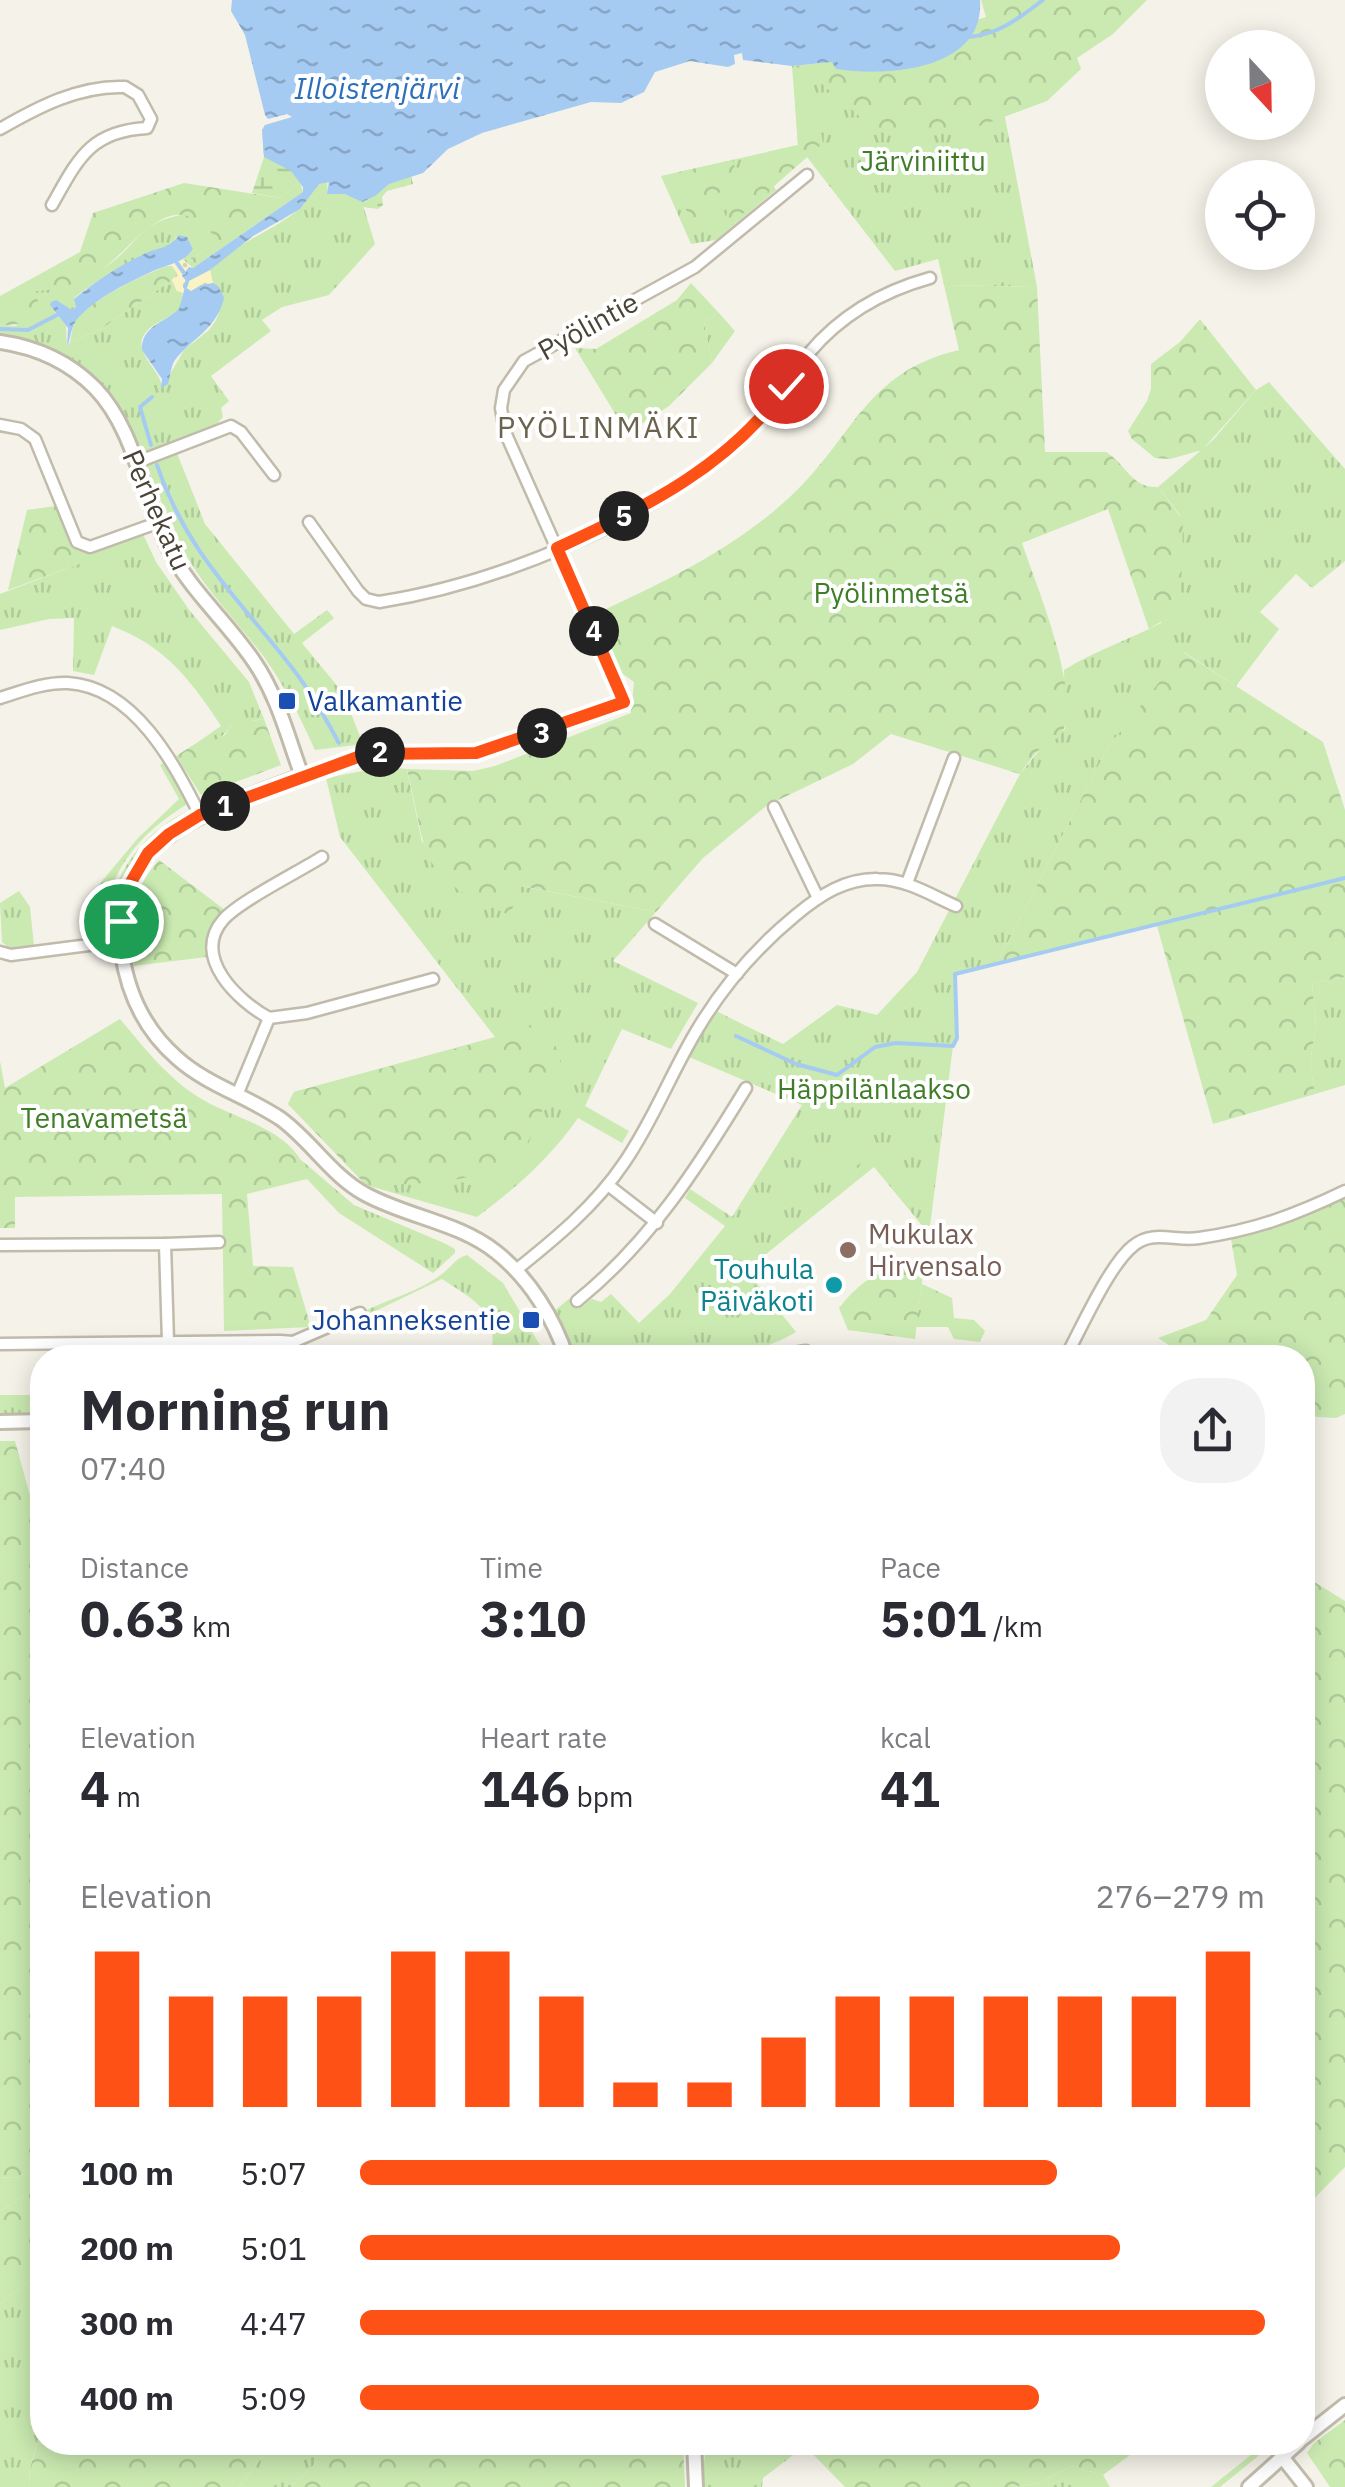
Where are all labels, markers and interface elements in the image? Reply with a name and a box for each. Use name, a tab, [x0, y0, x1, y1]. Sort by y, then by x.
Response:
north arrow	[1205, 30, 1315, 140]
map controls	[1205, 30, 1315, 270]
water label: Illoistenjärvi	[294, 68, 460, 107]
park label: Järviniittu	[860, 142, 986, 179]
button: locate	[1205, 160, 1315, 270]
street label: Pyölintie	[531, 283, 644, 368]
pin	[744, 344, 829, 429]
icon: check	[759, 359, 814, 414]
district label: PYÖLINMÄKI	[497, 407, 701, 446]
street label: Perhekatu	[114, 444, 201, 576]
pin: 5	[599, 491, 649, 541]
text: 5	[616, 497, 632, 534]
park label: Pyölinmetsä	[813, 574, 969, 611]
pin: 4	[569, 606, 619, 656]
text: 4	[586, 612, 602, 649]
place label: Valkamantie	[307, 682, 463, 719]
marker: Valkamantie	[276, 690, 298, 712]
pin: 3	[517, 708, 567, 758]
text: 3	[534, 714, 550, 751]
pin: 2	[355, 727, 405, 777]
text: 2	[372, 733, 388, 770]
pin: 1	[200, 781, 250, 831]
text: 1	[217, 787, 233, 824]
pin	[79, 879, 164, 964]
icon: arrive	[94, 894, 149, 949]
park label: Häppilänlaakso	[777, 1070, 971, 1107]
park label: Tenavametsä	[21, 1099, 187, 1136]
place label: Mukulax Hirvensalo	[868, 1215, 1002, 1284]
marker: Mukulax Hirvensalo	[837, 1239, 859, 1261]
place label: Touhula Päiväkoti	[700, 1250, 814, 1319]
marker: Touhula Päiväkoti	[823, 1274, 845, 1296]
place label: Johanneksentie	[311, 1301, 511, 1338]
marker: Johanneksentie	[520, 1309, 542, 1331]
text: Morning run	[80, 1374, 391, 1445]
button: share	[1160, 1378, 1265, 1483]
text: 07:40	[80, 1447, 166, 1489]
text: Distance	[80, 1549, 189, 1586]
text: Time	[480, 1549, 543, 1586]
text: Pace	[880, 1549, 941, 1586]
text: 0.63	[80, 1586, 186, 1651]
text: 3:10	[480, 1586, 587, 1651]
text: 5:01	[880, 1586, 987, 1651]
text: km	[186, 1608, 231, 1645]
text: /km	[987, 1608, 1043, 1645]
text: Elevation	[80, 1719, 196, 1756]
text: Heart rate	[480, 1719, 607, 1756]
text: kcal	[880, 1719, 931, 1756]
text: 4	[80, 1756, 110, 1821]
text: 146	[480, 1756, 570, 1821]
text: 41	[880, 1756, 940, 1821]
text: m	[110, 1778, 141, 1815]
text: bpm	[570, 1778, 634, 1815]
text: Elevation	[80, 1875, 213, 1917]
text: 276–279 m	[1095, 1875, 1265, 1917]
text: 100 m	[80, 2152, 174, 2194]
text: 5:07	[240, 2152, 307, 2194]
text: 200 m	[80, 2227, 174, 2269]
text: 5:01	[240, 2227, 307, 2269]
text: 300 m	[80, 2302, 174, 2344]
text: 4:47	[240, 2302, 307, 2344]
text: 400 m	[80, 2377, 174, 2419]
text: 5:09	[240, 2377, 307, 2419]

